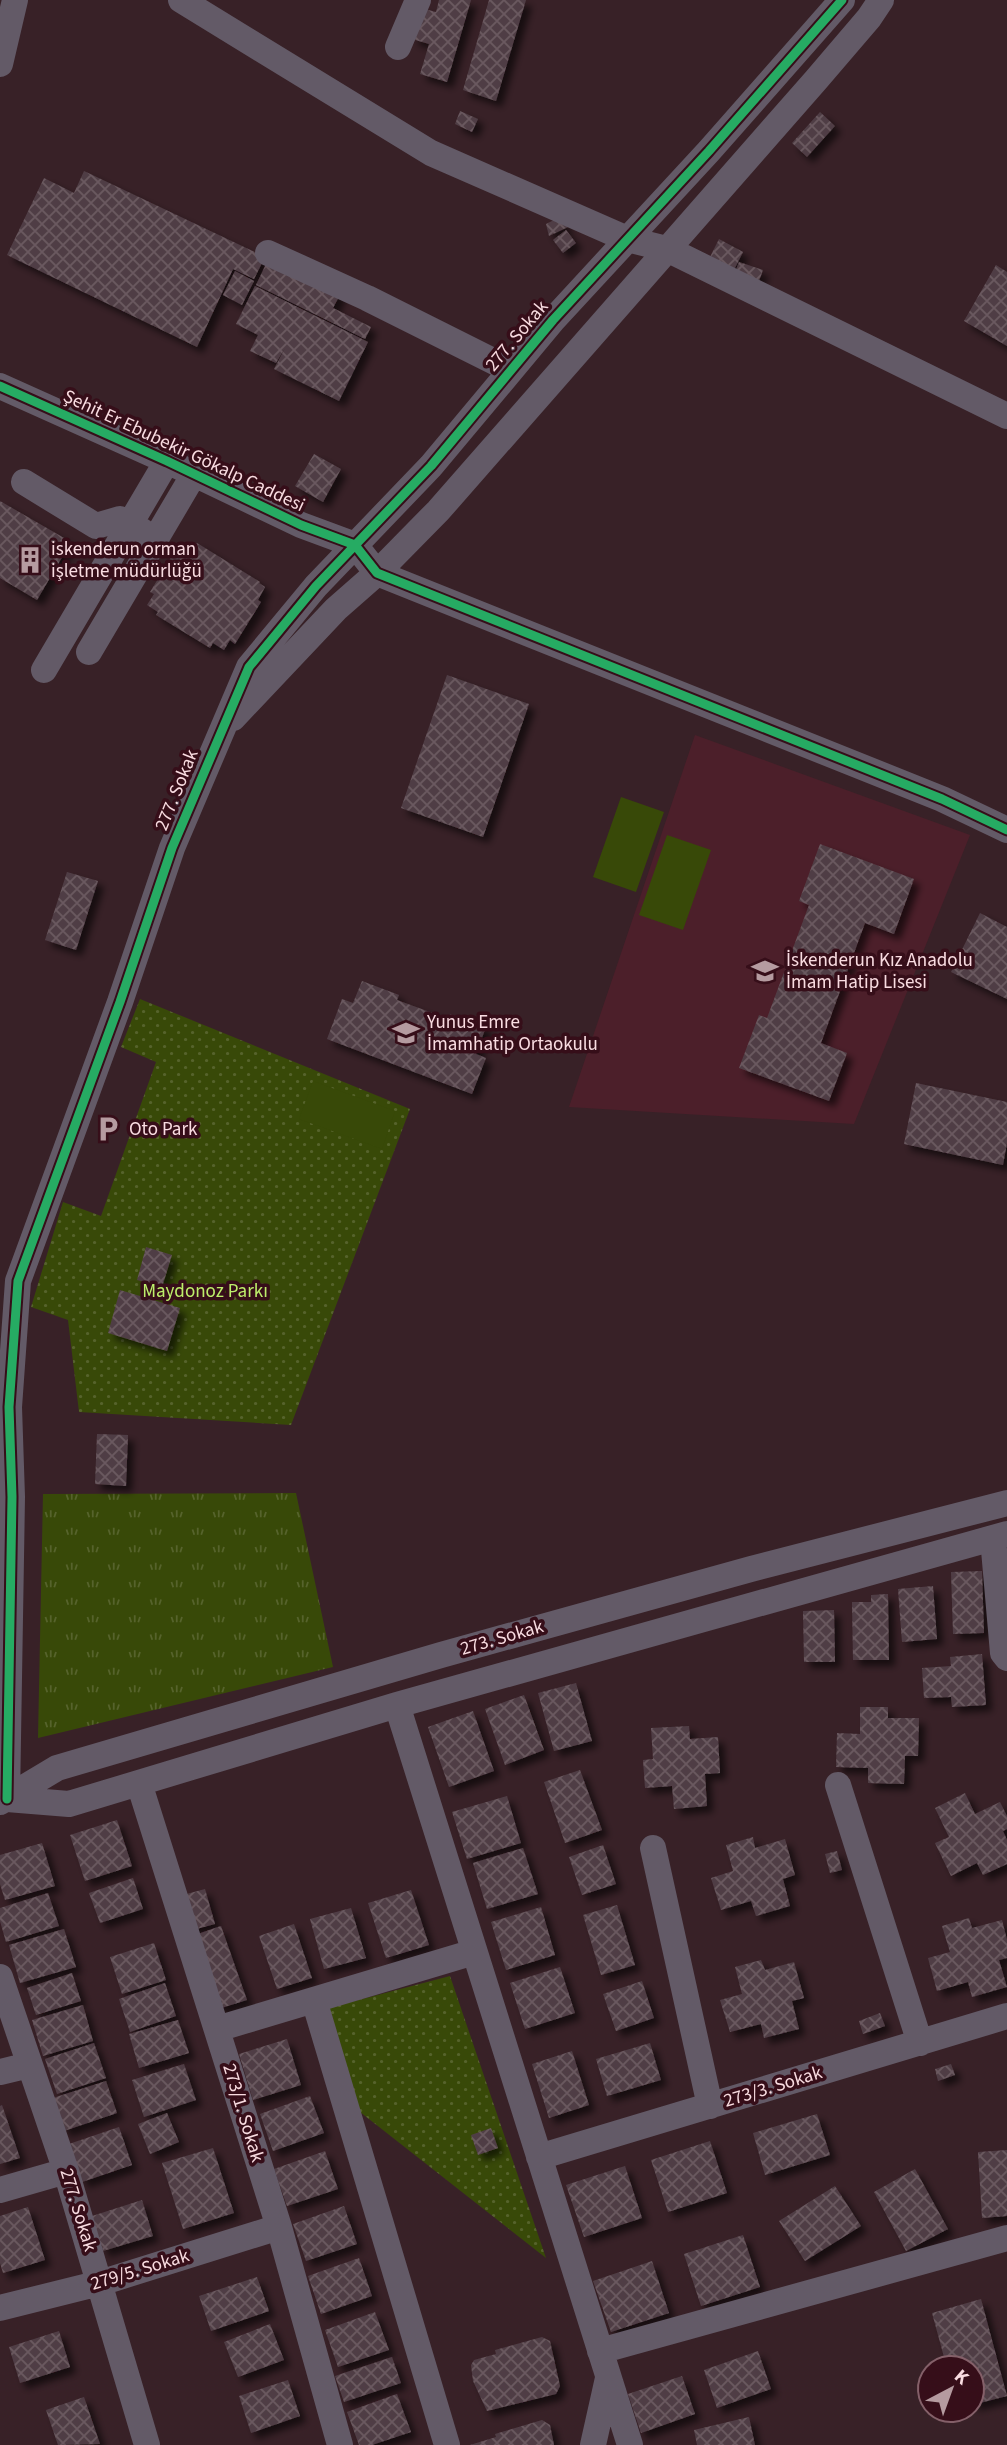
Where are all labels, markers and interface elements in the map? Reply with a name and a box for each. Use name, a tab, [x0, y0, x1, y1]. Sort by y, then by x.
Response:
street label: 277. Sokak	[479, 294, 555, 377]
street label: Şehit Er Ebubekir Gökalp Caddesi	[59, 383, 309, 519]
place label: iskenderun orman işletme müdürlüğü	[51, 536, 202, 585]
building icon: iskenderun orman işletme müdürlüğü	[15, 545, 45, 575]
street label: 277. Sokak	[148, 745, 206, 835]
place label: İskenderun Kız Anadolu İmam Hatip Lisesi	[786, 947, 973, 996]
school or university icon: İskenderun Kız Anadolu İmam Hatip Lisesi	[750, 956, 780, 986]
place label: Yunus Emre İmamhatip Ortaokulu	[426, 1009, 598, 1058]
school or university icon: Yunus Emre İmamhatip Ortaokulu	[391, 1018, 421, 1048]
parking icon: Oto Park	[93, 1114, 123, 1144]
place label: Oto Park	[129, 1116, 198, 1143]
park label: Maydonoz Parkı	[142, 1278, 268, 1305]
street label: 273. Sokak	[457, 1613, 547, 1663]
street label: 273/3. Sokak	[720, 2059, 826, 2115]
street label: 273/1. Sokak	[215, 2060, 271, 2166]
street label: 277. Sokak	[53, 2165, 104, 2255]
street label: 279/5. Sokak	[87, 2242, 193, 2298]
north arrow	[916, 2354, 986, 2424]
text: K	[948, 2363, 975, 2392]

